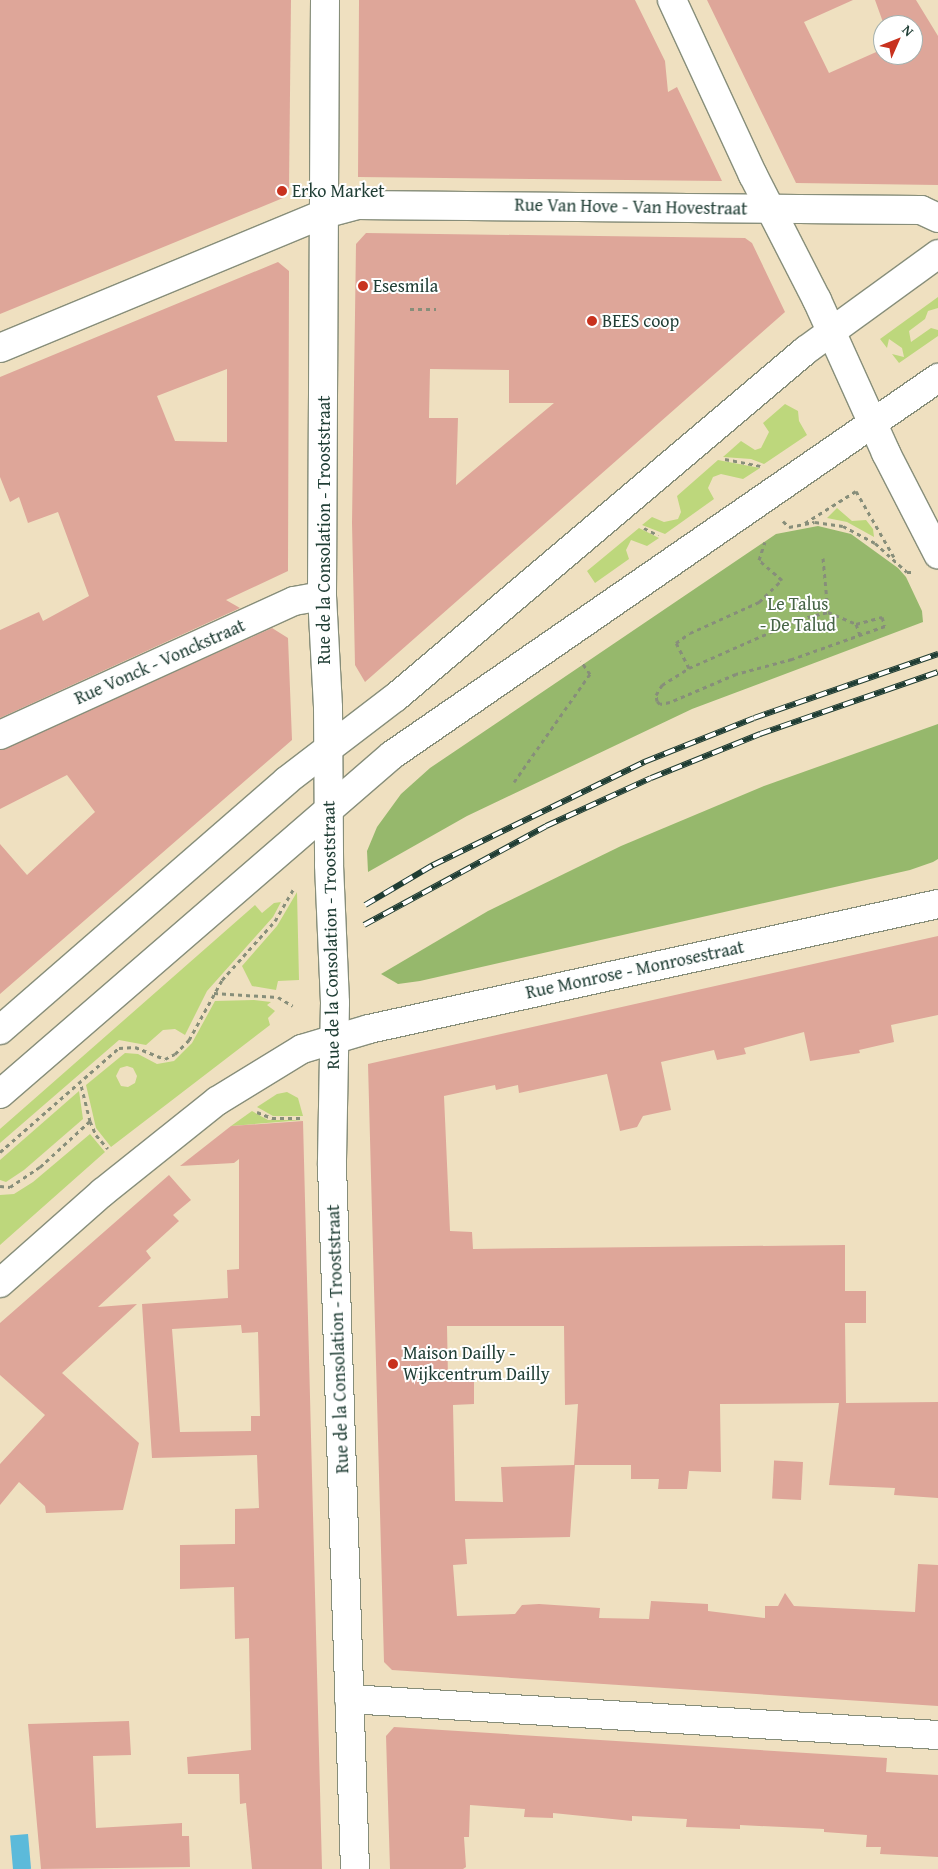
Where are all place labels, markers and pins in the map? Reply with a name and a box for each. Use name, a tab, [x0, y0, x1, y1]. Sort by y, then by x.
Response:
place label: Erko Market	[292, 180, 385, 202]
marker: Erko Market	[276, 185, 288, 197]
place label: Esesmila	[373, 275, 438, 297]
marker: Esesmila	[357, 280, 369, 292]
place label: BEES coop	[602, 310, 679, 332]
marker: BEES coop	[586, 315, 598, 327]
place label: Maison Dailly - Wijkcentrum Dailly	[403, 1343, 550, 1386]
marker: Maison Dailly - Wijkcentrum Dailly	[387, 1358, 399, 1370]

